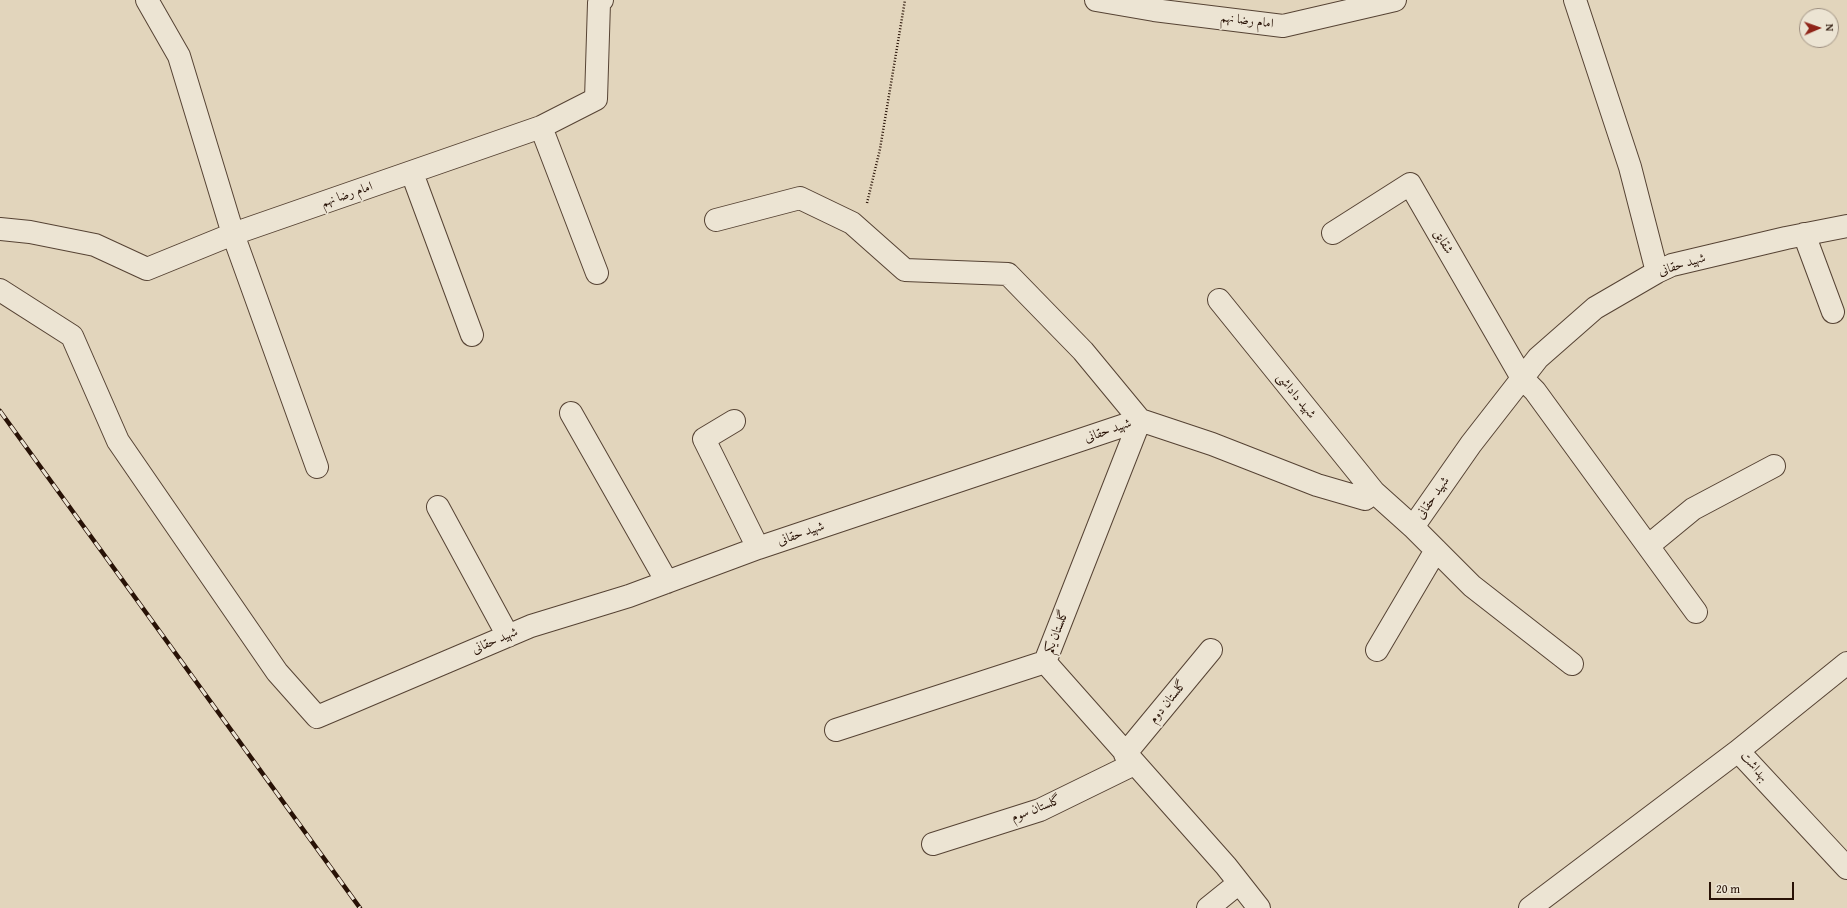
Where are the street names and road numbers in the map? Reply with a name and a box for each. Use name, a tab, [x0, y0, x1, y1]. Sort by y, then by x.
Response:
street label: امام رضا نهم	[1220, 10, 1274, 32]
street label: امام رضا نهم	[319, 179, 375, 211]
street label: شقایق	[1430, 227, 1456, 257]
street label: شهید حقانی	[1657, 250, 1707, 280]
street label: شهید داداشی	[1273, 370, 1319, 422]
street label: شهید حقانی	[1083, 416, 1133, 446]
street label: شهید حقانی	[1413, 474, 1453, 522]
street label: شهید حقانی	[776, 519, 826, 549]
street label: گلستان یکم	[1042, 608, 1072, 656]
street label: شهید حقانی	[470, 624, 520, 658]
street label: گلستان دوم	[1146, 677, 1190, 727]
street label: بهداشت	[1737, 749, 1771, 785]
street label: گلستان سوم	[1009, 792, 1063, 826]

